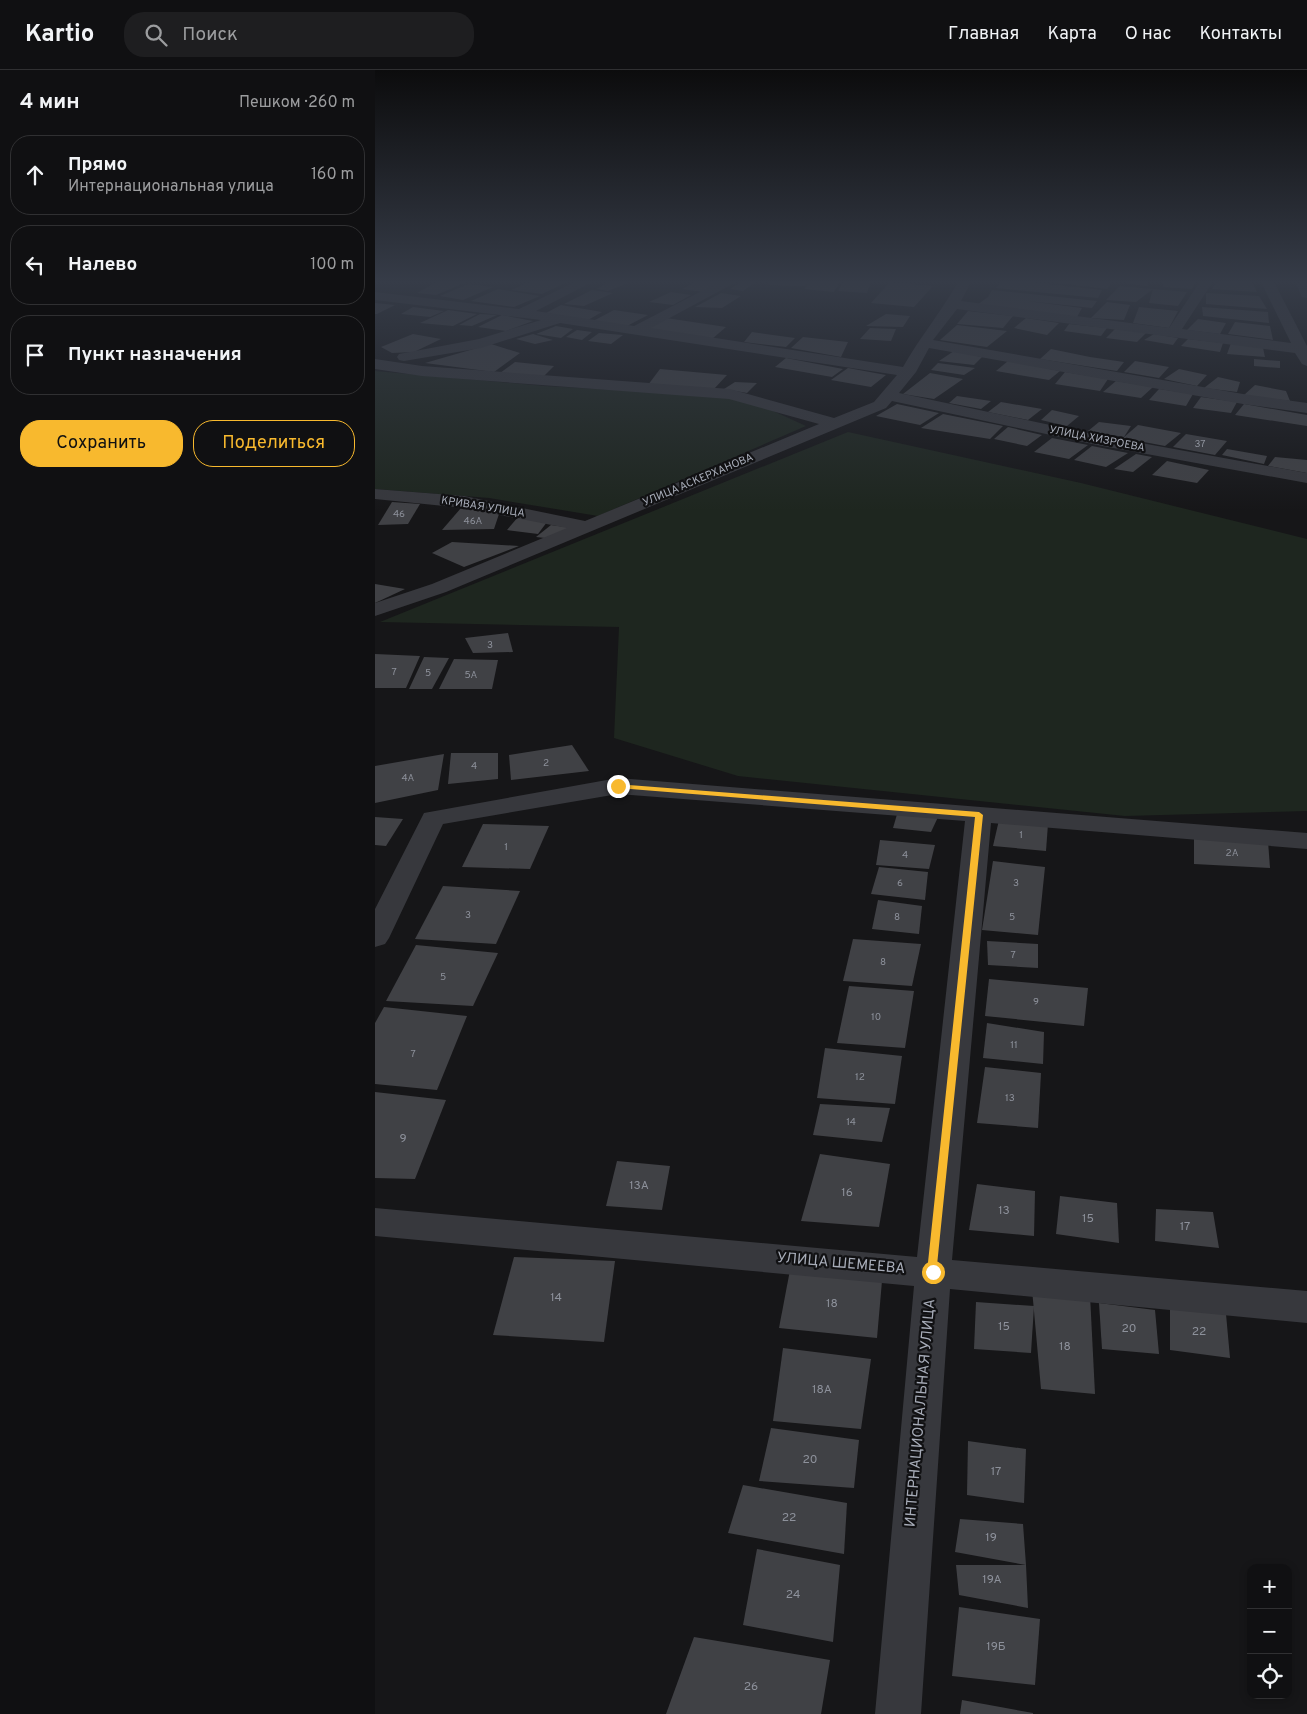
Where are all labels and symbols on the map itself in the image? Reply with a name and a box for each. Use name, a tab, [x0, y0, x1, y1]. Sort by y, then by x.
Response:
street label: УЛИЦА ХИЗРОЕВА	[1048, 423, 1146, 455]
house number: 37	[1194, 438, 1206, 451]
street label: УЛИЦА АСКЕРХАНОВА	[641, 450, 755, 510]
street label: КРИВАЯ УЛИЦА	[440, 493, 526, 521]
house number: 46	[393, 508, 405, 521]
house number: 46А	[464, 515, 483, 528]
house number: 3	[487, 639, 493, 652]
house number: 7	[391, 666, 397, 679]
house number: 5	[425, 667, 431, 680]
house number: 5А	[465, 669, 478, 682]
house number: 2	[543, 757, 549, 770]
house number: 4	[471, 760, 477, 773]
house number: 4А	[402, 772, 415, 785]
route end	[607, 775, 630, 798]
house number: 1	[1019, 829, 1023, 842]
house number: 1	[504, 841, 508, 854]
house number: 2А	[1226, 847, 1239, 860]
house number: 4	[902, 849, 908, 862]
house number: 6	[897, 877, 903, 890]
house number: 3	[1013, 877, 1019, 890]
house number: 3	[465, 909, 471, 922]
house number: 8	[894, 911, 900, 924]
house number: 5	[1009, 911, 1015, 924]
house number: 7	[1010, 949, 1016, 962]
house number: 8	[880, 956, 886, 969]
house number: 5	[440, 971, 446, 984]
house number: 9	[1033, 996, 1039, 1009]
house number: 10	[871, 1011, 881, 1024]
house number: 11	[1010, 1039, 1018, 1052]
house number: 7	[410, 1048, 416, 1061]
house number: 12	[855, 1071, 865, 1084]
house number: 13	[1005, 1092, 1015, 1105]
house number: 14	[846, 1116, 856, 1129]
house number: 9	[399, 1131, 407, 1147]
house number: 13А	[629, 1178, 649, 1194]
house number: 16	[841, 1185, 853, 1201]
house number: 13	[998, 1203, 1010, 1219]
house number: 15	[1082, 1211, 1094, 1227]
house number: 17	[1180, 1219, 1190, 1235]
street label: УЛИЦА ШЕМЕЕВА	[776, 1249, 906, 1279]
route start	[922, 1261, 945, 1284]
house number: 14	[550, 1290, 562, 1306]
house number: 18	[826, 1296, 838, 1312]
street label: ИНТЕРНАЦИОНАЛЬНАЯ УЛИЦА	[902, 1298, 940, 1528]
house number: 15	[998, 1319, 1010, 1335]
house number: 20	[1121, 1321, 1137, 1337]
house number: 22	[1192, 1324, 1206, 1340]
house number: 18	[1059, 1339, 1071, 1355]
house number: 18А	[812, 1382, 832, 1398]
house number: 20	[802, 1452, 818, 1468]
house number: 17	[991, 1464, 1001, 1480]
house number: 22	[782, 1510, 796, 1526]
house number: 19	[985, 1530, 997, 1546]
house number: 19А	[982, 1572, 1002, 1588]
house number: 24	[786, 1587, 800, 1603]
house number: 19Б	[986, 1639, 1006, 1655]
house number: 26	[744, 1679, 758, 1695]

